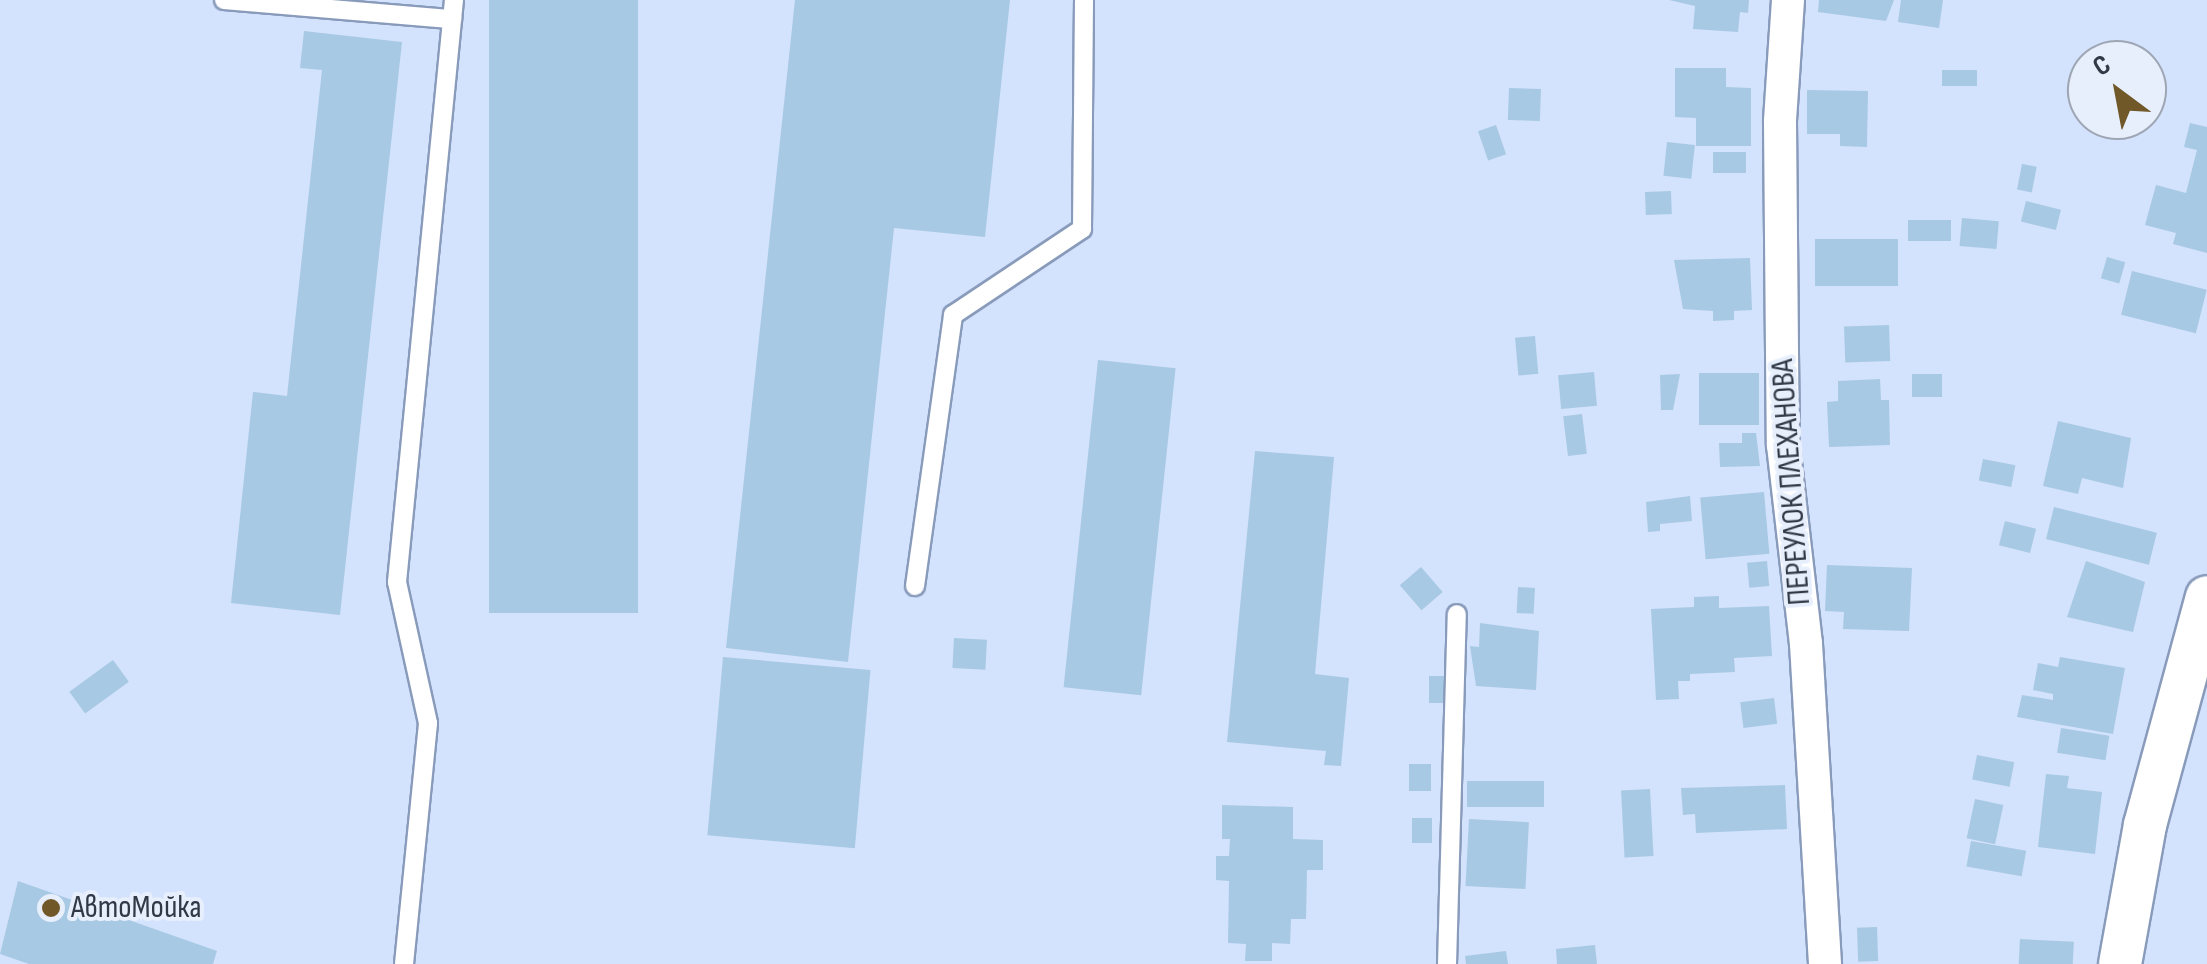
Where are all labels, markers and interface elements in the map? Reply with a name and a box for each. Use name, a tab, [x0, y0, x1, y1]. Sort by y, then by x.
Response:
north arrow	[2067, 40, 2167, 140]
text: С	[2087, 48, 2117, 84]
street label: ПЕРЕУЛОК ПЛЕХАНОВА	[1764, 358, 1820, 606]
place label: АвтоМойка	[71, 889, 202, 927]
marker: АвтоМойка	[40, 897, 62, 919]

